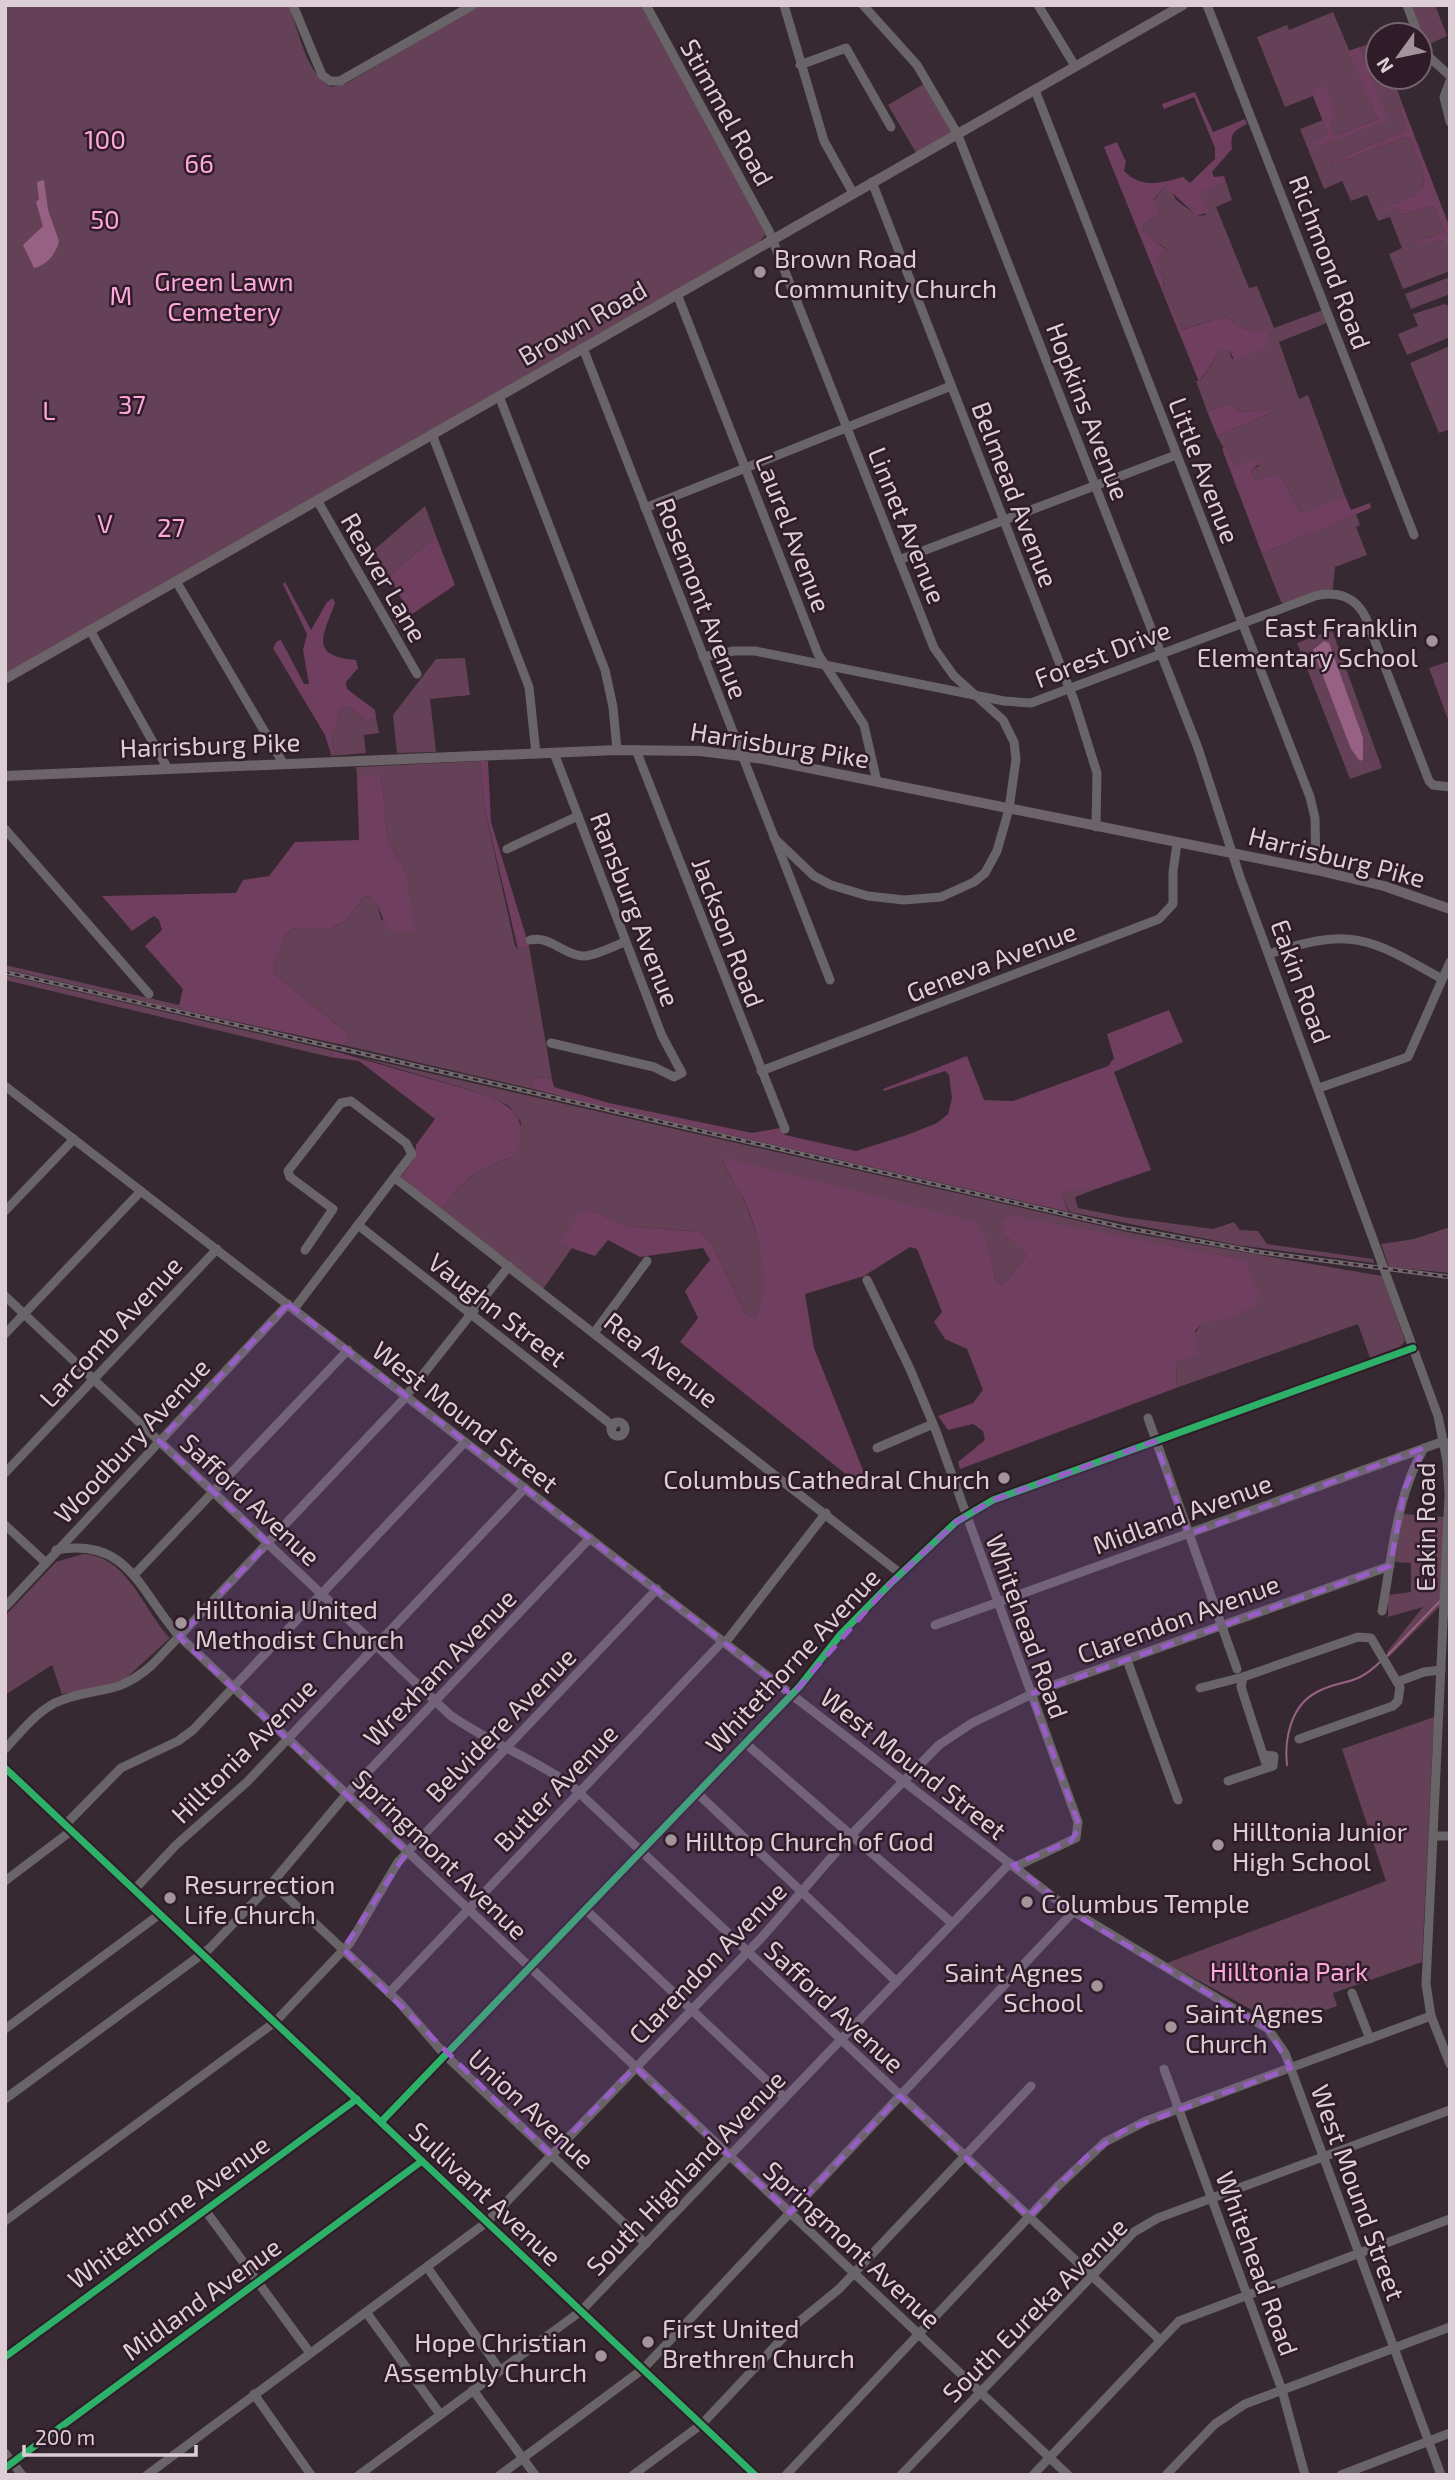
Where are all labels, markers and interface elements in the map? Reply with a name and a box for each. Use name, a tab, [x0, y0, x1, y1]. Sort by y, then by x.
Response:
north arrow	[1364, 21, 1434, 91]
street label: Stimmel Road	[675, 33, 781, 191]
text: N	[1371, 54, 1398, 78]
park label: 100	[84, 123, 126, 154]
park label: 66	[184, 147, 214, 178]
street label: Richmond Road	[1284, 171, 1378, 353]
park label: 50	[90, 203, 120, 234]
place label: Brown Road Community Church	[774, 242, 997, 303]
marker: Brown Road Community Church	[752, 264, 768, 280]
park label: Green Lawn Cemetery	[154, 265, 294, 326]
street label: Brown Road	[512, 273, 652, 371]
park label: M	[110, 279, 132, 310]
street label: Hopkins Avenue	[1041, 318, 1137, 504]
park label: 37	[118, 388, 146, 419]
street label: Little Avenue	[1163, 393, 1247, 547]
park label: L	[42, 394, 56, 425]
street label: Belmead Avenue	[966, 397, 1066, 591]
street label: Linnet Avenue	[862, 442, 954, 608]
street label: Laurel Avenue	[750, 450, 838, 616]
street label: Rosemont Avenue	[650, 493, 756, 703]
park label: V	[97, 507, 113, 538]
street label: Reaver Lane	[336, 507, 434, 647]
park label: 27	[157, 511, 185, 542]
place label: East Franklin Elementary School	[1197, 611, 1418, 672]
street label: Forest Drive	[1030, 613, 1174, 693]
marker: East Franklin Elementary School	[1424, 633, 1440, 649]
street label: Harrisburg Pike	[688, 715, 872, 773]
street label: Harrisburg Pike	[119, 725, 301, 763]
street label: Ransburg Avenue	[585, 808, 687, 1010]
street label: Harrisburg Pike	[1245, 819, 1429, 893]
street label: Jackson Road	[686, 853, 772, 1011]
street label: Geneva Avenue	[902, 914, 1080, 1008]
street label: Eakin Road	[1265, 915, 1339, 1047]
street label: Vaughn Street	[423, 1245, 573, 1373]
street label: Larcomb Avenue	[32, 1249, 188, 1413]
street label: Rea Avenue	[599, 1305, 725, 1413]
street label: West Mound Street	[367, 1334, 565, 1498]
street label: Woodbury Avenue	[47, 1351, 215, 1529]
street label: Safford Avenue	[175, 1427, 327, 1571]
street label: Eakin Road	[1409, 1462, 1440, 1592]
place label: Columbus Cathedral Church	[663, 1463, 990, 1494]
street label: Midland Avenue	[1088, 1466, 1276, 1560]
marker: Columbus Cathedral Church	[996, 1470, 1012, 1486]
street label: Whitehead Road	[980, 1530, 1076, 1722]
street label: Whitethorne Avenue	[698, 1561, 886, 1759]
street label: Clarendon Avenue	[1073, 1567, 1283, 1669]
street label: Wrexham Avenue	[356, 1582, 522, 1752]
place label: Hilltonia United Methodist Church	[195, 1593, 404, 1654]
marker: Hilltonia United Methodist Church	[173, 1615, 189, 1631]
street label: Belvidere Avenue	[418, 1640, 582, 1808]
street label: Hilltonia Avenue	[164, 1671, 322, 1829]
street label: West Mound Street	[815, 1681, 1013, 1845]
street label: Butler Avenue	[487, 1717, 623, 1857]
street label: Springmont Avenue	[347, 1763, 535, 1945]
place label: Hilltonia Junior High School	[1232, 1815, 1407, 1876]
place label: Hilltop Church of God	[685, 1825, 934, 1856]
marker: Hilltop Church of God	[663, 1832, 679, 1848]
marker: Hilltonia Junior High School	[1210, 1837, 1226, 1853]
place label: Resurrection Life Church	[184, 1868, 335, 1929]
street label: Clarendon Avenue	[622, 1875, 792, 2049]
place label: Columbus Temple	[1041, 1887, 1250, 1918]
marker: Resurrection Life Church	[162, 1890, 178, 1906]
marker: Columbus Temple	[1019, 1894, 1035, 1910]
street label: Safford Avenue	[759, 1934, 911, 2078]
park label: Hilltonia Park	[1210, 1955, 1368, 1986]
place label: Saint Agnes School	[945, 1956, 1083, 2017]
marker: Saint Agnes School	[1089, 1978, 1105, 1994]
place label: Saint Agnes Church	[1185, 1997, 1323, 2058]
marker: Saint Agnes Church	[1163, 2019, 1179, 2035]
street label: Union Avenue	[463, 2042, 601, 2174]
street label: South Highland Avenue	[579, 2063, 791, 2281]
street label: West Mound Street	[1306, 2080, 1412, 2304]
street label: Sullivant Avenue	[404, 2115, 568, 2271]
street label: Whitethorne Avenue	[61, 2127, 275, 2295]
street label: Springmont Avenue	[758, 2154, 948, 2334]
street label: Whitehead Road	[1210, 2167, 1306, 2359]
street label: South Eureka Avenue	[935, 2210, 1133, 2408]
street label: Midland Avenue	[116, 2230, 286, 2366]
place label: First United Brethren Church	[662, 2312, 855, 2373]
place label: Hope Christian Assembly Church	[384, 2326, 587, 2387]
marker: First United Brethren Church	[640, 2334, 656, 2350]
marker: Hope Christian Assembly Church	[593, 2348, 609, 2364]
scale bar	[24, 2414, 196, 2458]
text: 200 m	[35, 2424, 95, 2449]

